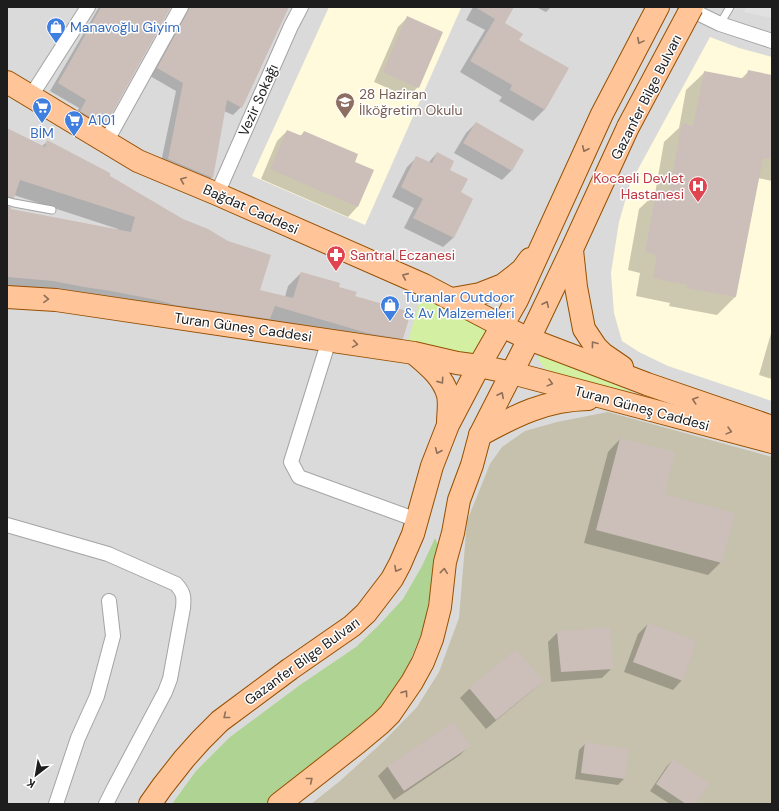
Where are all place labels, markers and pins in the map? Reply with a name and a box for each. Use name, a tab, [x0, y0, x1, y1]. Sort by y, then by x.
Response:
shop icon: Manavoğlu Giyim	[45, 16, 67, 44]
place label: Manavoğlu Giyim	[70, 18, 180, 36]
place label: 28 Haziran İlköğretim Okulu	[359, 85, 463, 119]
school or university icon: 28 Haziran İlköğretim Okulu	[334, 91, 356, 119]
supermarket icon: BİM	[31, 96, 53, 124]
supermarket icon: A101	[63, 109, 85, 137]
place label: A101	[88, 111, 115, 129]
place label: BİM	[30, 124, 54, 142]
place label: Kocaeli Devlet Hastanesi	[593, 169, 684, 203]
hospital icon: Kocaeli Devlet Hastanesi	[687, 175, 709, 203]
pharmacy icon: Santral Eczanesi	[325, 244, 347, 272]
place label: Santral Eczanesi	[350, 246, 455, 264]
place label: Turanlar Outdoor & Av Malzemeleri	[404, 288, 515, 322]
shop icon: Turanlar Outdoor & Av Malzemeleri	[379, 294, 401, 322]

